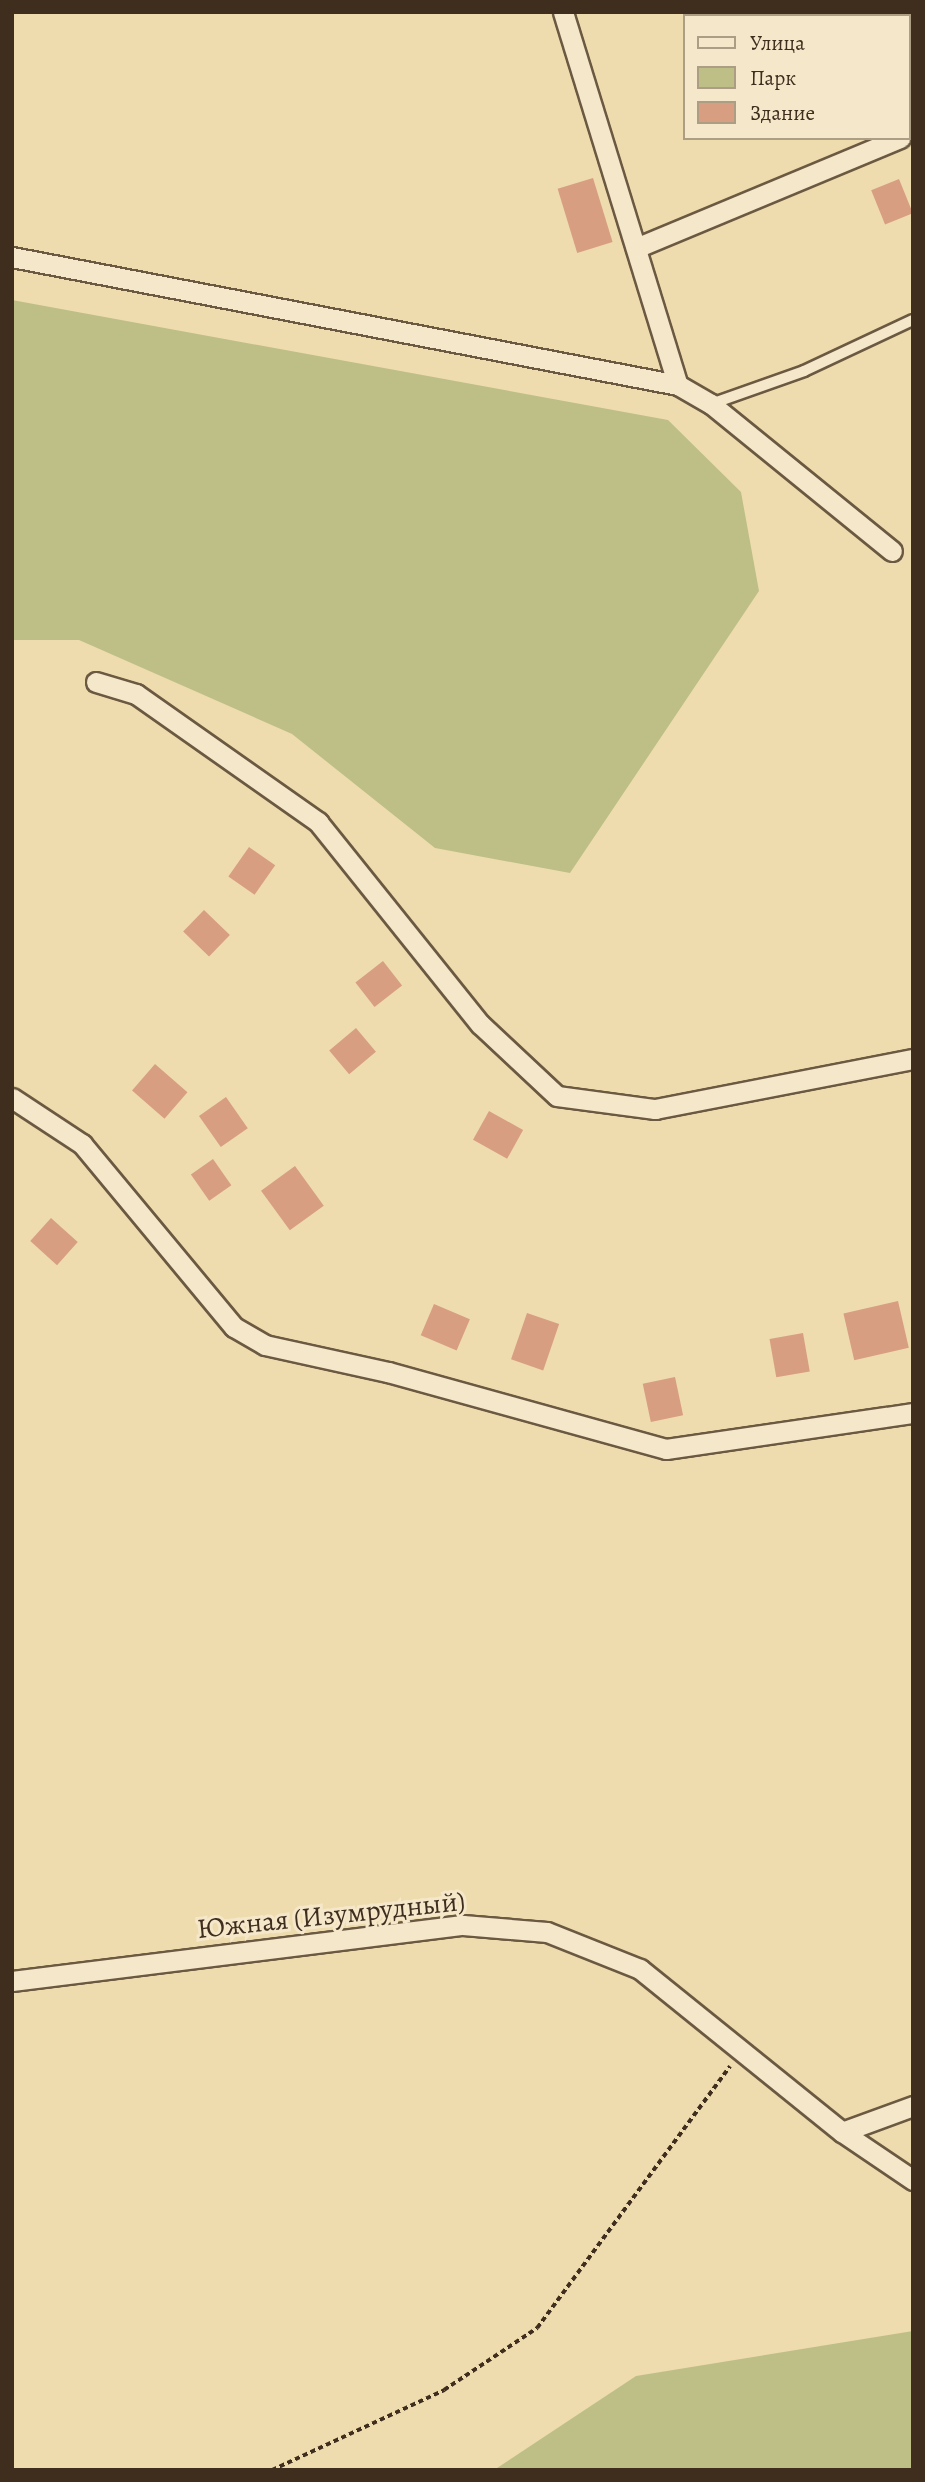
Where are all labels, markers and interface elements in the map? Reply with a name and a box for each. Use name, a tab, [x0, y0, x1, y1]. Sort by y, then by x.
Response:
legend	[684, 14, 911, 140]
text: Улица	[750, 29, 805, 57]
text: Парк	[750, 64, 796, 92]
text: Здание	[750, 99, 815, 127]
street label: Южная (Изумрудный)	[195, 1884, 467, 1946]

